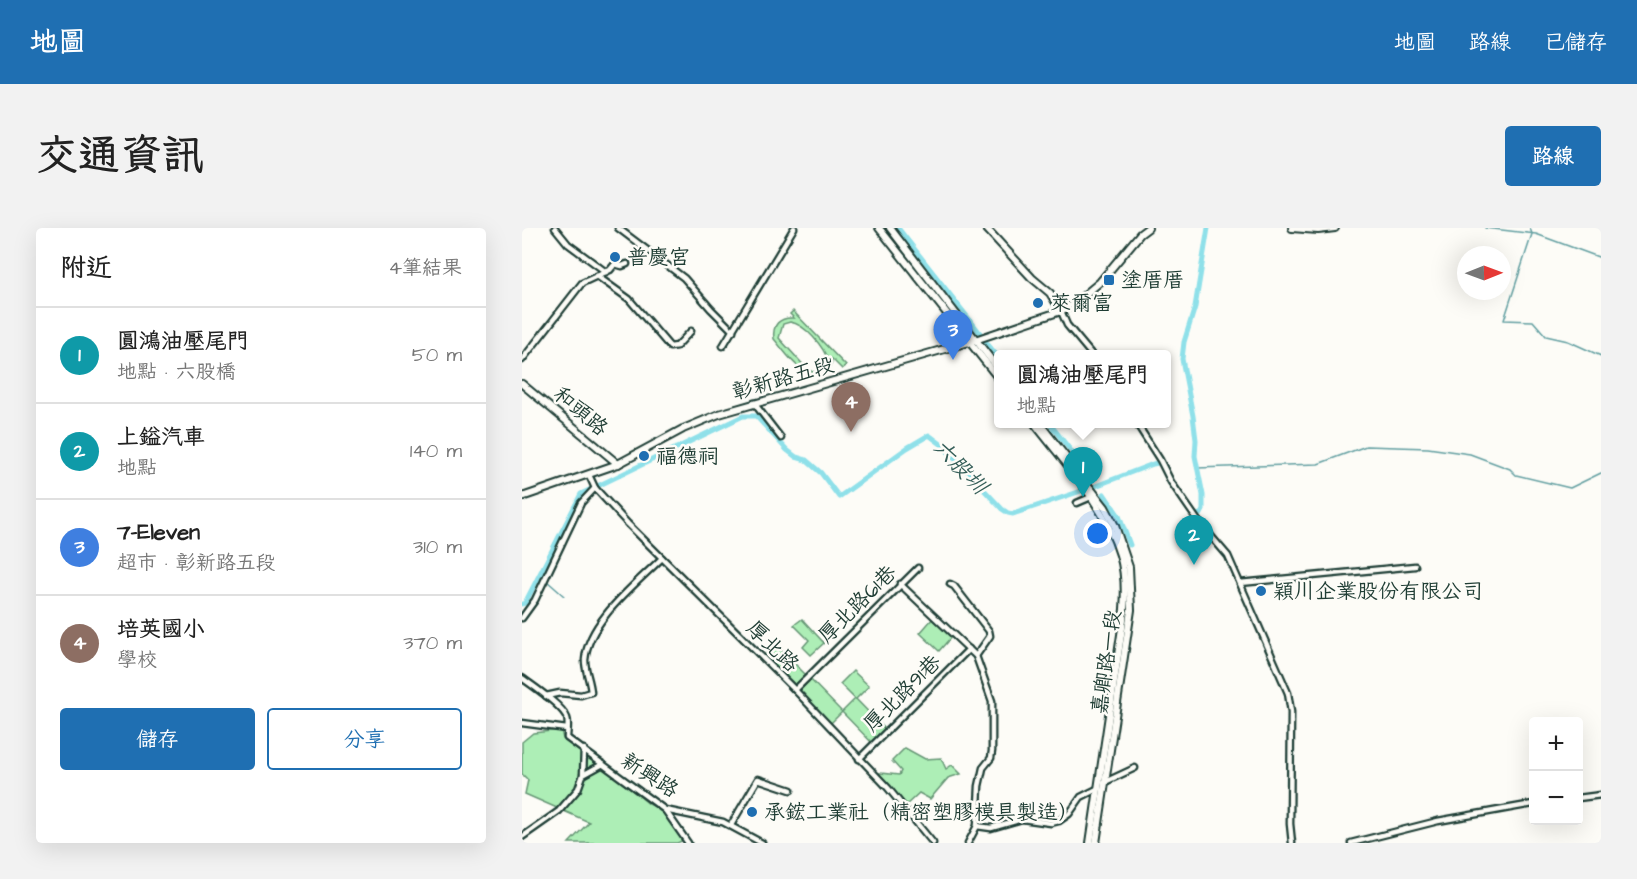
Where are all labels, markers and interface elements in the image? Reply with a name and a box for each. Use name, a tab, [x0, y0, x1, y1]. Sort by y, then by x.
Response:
text: 地圖	[30, 23, 86, 62]
text: 地圖	[1394, 28, 1436, 57]
text: 路線	[1469, 28, 1511, 57]
text: 已儲存	[1544, 28, 1607, 57]
button: 路線	[1505, 126, 1601, 186]
text: 交通資訊	[36, 128, 204, 186]
place label: 普慶宮	[627, 243, 690, 272]
north arrow	[1457, 246, 1511, 300]
text: 附近	[60, 250, 112, 286]
marker: 普慶宮	[608, 250, 622, 264]
text: 4筆結果	[388, 254, 462, 282]
place label: 塗厝厝	[1121, 266, 1184, 295]
marker: 塗厝厝	[1102, 273, 1116, 287]
place label: 萊爾富	[1050, 289, 1113, 318]
marker: 萊爾富	[1031, 296, 1045, 310]
pin: 3	[934, 310, 972, 360]
text: 圓鴻油壓尾門	[117, 326, 249, 357]
text: 1	[78, 341, 81, 369]
text: 50 m	[412, 341, 462, 369]
street label: 彰新路五段	[729, 350, 838, 407]
popup	[994, 350, 1171, 428]
text: 地點 · 六股橋	[117, 358, 236, 386]
text: 圓鴻油壓尾門	[1016, 360, 1149, 391]
street label: 和頭路	[547, 380, 614, 443]
pin: 4	[832, 382, 870, 432]
text: 地點	[1016, 392, 1056, 420]
text: 上鎰汽車	[117, 422, 205, 453]
water label: 六股圳	[926, 433, 996, 503]
text: 2	[74, 437, 85, 465]
text: 140 m	[410, 437, 462, 465]
place label: 福德祠	[656, 442, 719, 471]
pin: 1	[1064, 448, 1102, 497]
marker: 福德祠	[637, 449, 651, 463]
text: 地點	[117, 454, 157, 482]
pin: 2	[1174, 516, 1214, 565]
text: 7-Eleven	[117, 517, 200, 548]
your location	[1083, 519, 1112, 548]
text: 3	[74, 533, 85, 561]
text: 310 m	[413, 533, 462, 561]
text: 超市 · 彰新路五段	[117, 549, 276, 577]
street label: 厚北路61巷	[812, 559, 903, 650]
place label: 穎川企業股份有限公司	[1273, 577, 1483, 606]
marker: 穎川企業股份有限公司	[1254, 584, 1268, 598]
street label: 嘉卿路一段	[1085, 608, 1128, 716]
text: 培英國小	[117, 614, 205, 645]
street label: 厚北路	[740, 614, 805, 679]
text: 4	[73, 629, 86, 657]
text: 370 m	[403, 629, 462, 657]
text: 學校	[117, 646, 157, 674]
street label: 厚北路91巷	[857, 648, 947, 738]
button: 儲存	[60, 708, 255, 770]
button: 分享	[267, 708, 462, 770]
map controls	[1529, 717, 1583, 825]
button: +	[1529, 717, 1583, 771]
street label: 新興路	[615, 746, 684, 805]
button: −	[1529, 771, 1583, 825]
place label: 承鋐工業社（精密塑膠模具製造）	[764, 798, 1079, 827]
marker: 承鋐工業社（精密塑膠模具製造）	[745, 805, 759, 819]

